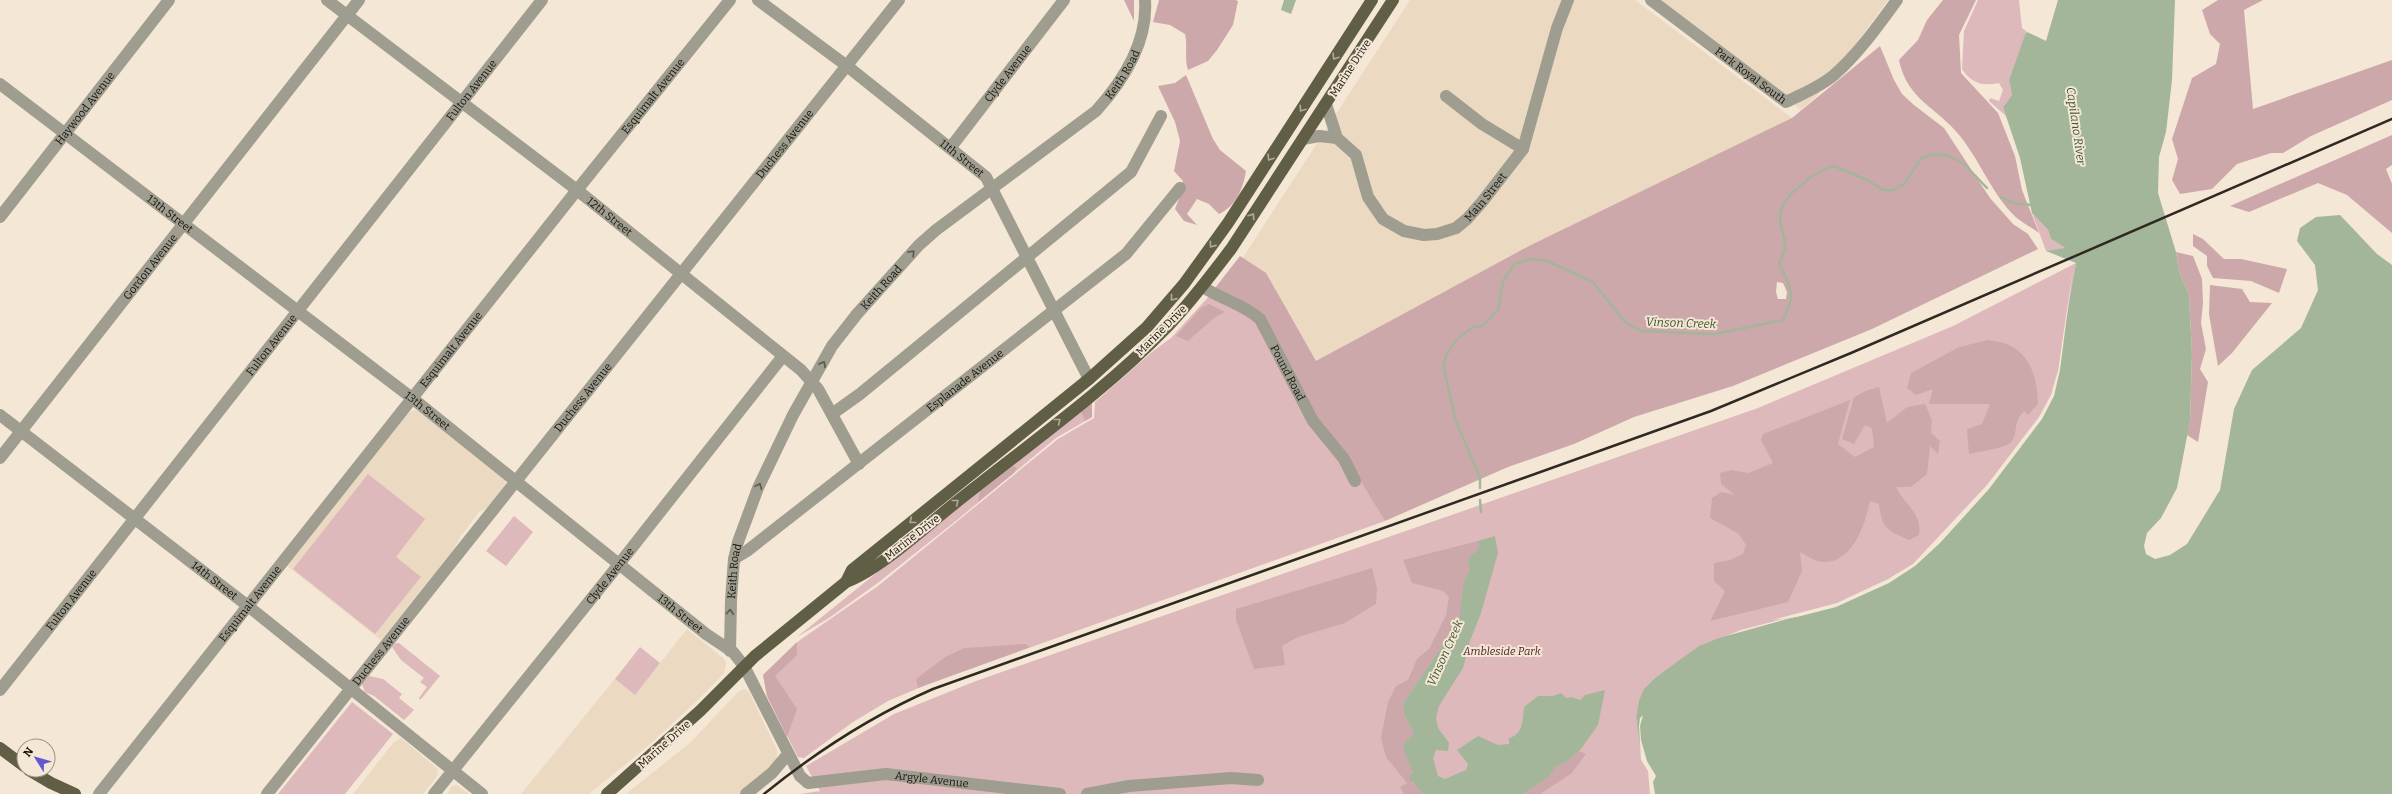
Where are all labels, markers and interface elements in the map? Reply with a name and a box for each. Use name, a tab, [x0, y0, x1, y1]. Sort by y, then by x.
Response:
street label: Marine Drive	[1327, 37, 1374, 99]
street label: Clyde Avenue	[982, 42, 1034, 105]
street label: Park Royal South	[1712, 45, 1789, 107]
street label: Keith Road	[1103, 48, 1143, 102]
one-way arrow	[1332, 53, 1340, 60]
street label: Esquimalt Avenue	[619, 56, 687, 137]
street label: Fulton Avenue	[444, 57, 500, 123]
street label: Haywood Avenue	[53, 69, 118, 148]
water label: Capilano River	[2064, 86, 2089, 167]
one-way arrow	[1300, 104, 1307, 111]
street label: Duchess Avenue	[754, 107, 816, 181]
street label: 11th Street	[937, 137, 986, 180]
one-way arrow	[1267, 154, 1275, 161]
street label: Main Street	[1462, 170, 1509, 224]
street label: 13th Street	[144, 192, 196, 236]
street label: 12th Street	[584, 195, 635, 239]
one-way arrow	[1248, 213, 1255, 220]
street label: Gordon Avenue	[121, 232, 180, 302]
one-way arrow	[1210, 241, 1217, 248]
one-way arrow	[907, 250, 914, 258]
street label: Keith Road	[858, 262, 905, 313]
one-way arrow	[1170, 294, 1177, 301]
street label: Marine Drive	[1133, 302, 1189, 358]
street label: Esquimalt Avenue	[417, 309, 485, 390]
street label: Fulton Avenue	[244, 312, 300, 378]
water label: Vinson Creek	[1645, 315, 1717, 331]
street label: Pound Road	[1268, 343, 1308, 403]
street label: Esplanade Avenue	[924, 347, 1006, 415]
street label: Duchess Avenue	[552, 361, 615, 435]
one-way arrow	[818, 361, 825, 368]
street label: 13th Street	[402, 389, 453, 433]
one-way arrow	[1054, 418, 1061, 425]
one-way arrow	[754, 483, 762, 491]
one-way arrow	[952, 499, 959, 506]
street label: Marine Drive	[882, 512, 942, 563]
one-way arrow	[909, 516, 917, 523]
street label: Keith Road	[725, 542, 744, 599]
street label: Clyde Avenue	[583, 545, 636, 607]
street label: 14th Street	[189, 559, 240, 603]
street label: Esquimalt Avenue	[216, 563, 284, 644]
street label: Fulton Avenue	[43, 567, 99, 633]
street label: 13th Street	[655, 592, 705, 636]
one-way arrow	[726, 609, 735, 615]
street label: Duchess Avenue	[350, 614, 413, 688]
water label: Vinson Creek	[1424, 617, 1466, 688]
park label: Ambleside Park	[1462, 645, 1542, 658]
street label: Marine Drive	[635, 717, 693, 771]
north arrow	[16, 738, 56, 778]
text: N	[21, 745, 36, 760]
street label: Argyle Avenue	[894, 769, 969, 790]

